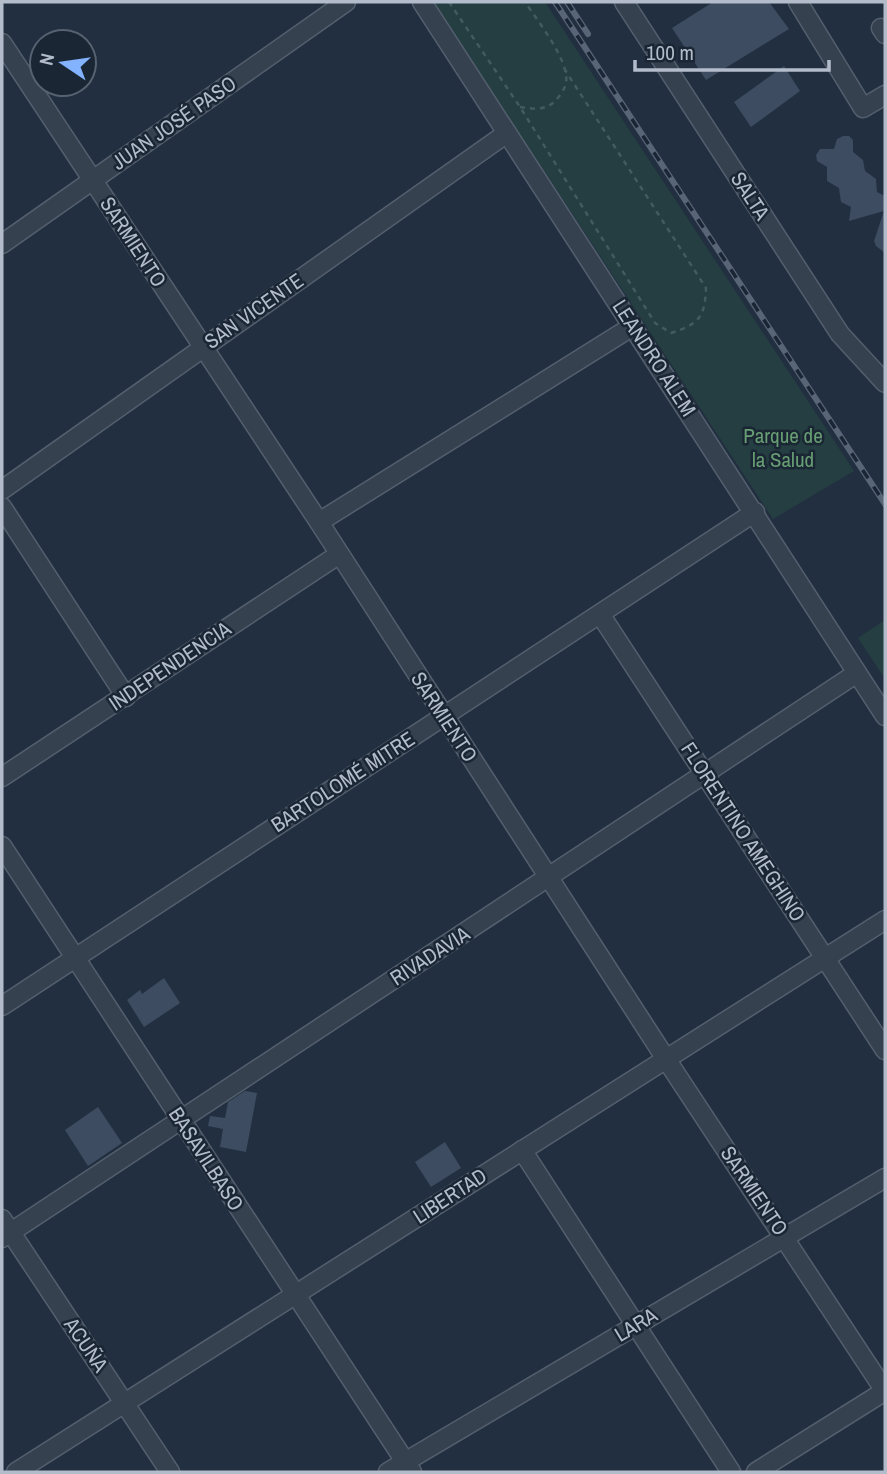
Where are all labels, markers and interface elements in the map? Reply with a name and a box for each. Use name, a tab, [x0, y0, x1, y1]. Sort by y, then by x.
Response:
north arrow	[28, 28, 98, 98]
scale bar	[635, 28, 829, 72]
text: 100 m	[646, 38, 694, 67]
text: N	[33, 51, 60, 68]
street label: JUAN JOSÉ PASO	[106, 69, 242, 176]
street label: SALTA	[724, 166, 777, 226]
street label: SARMIENTO	[93, 191, 173, 292]
street label: SAN VICENTE	[198, 266, 309, 355]
street label: LEANDRO ALEM	[606, 294, 703, 422]
park label: Parque de la Salud	[743, 421, 823, 474]
street label: INDEPENDENCIA	[103, 614, 237, 717]
street label: SARMIENTO	[404, 666, 484, 767]
street label: BARTOLOMÉ MITRE	[265, 724, 420, 839]
street label: FLORENTINO AMEGHINO	[674, 736, 812, 927]
street label: RIVADAVIA	[384, 919, 476, 992]
street label: BASAVILBASO	[162, 1101, 251, 1216]
street label: SARMIENTO	[714, 1140, 795, 1241]
street label: LIBERTAD	[407, 1161, 492, 1230]
street label: LARA	[609, 1300, 663, 1349]
street label: ACUÑA	[57, 1311, 116, 1378]

